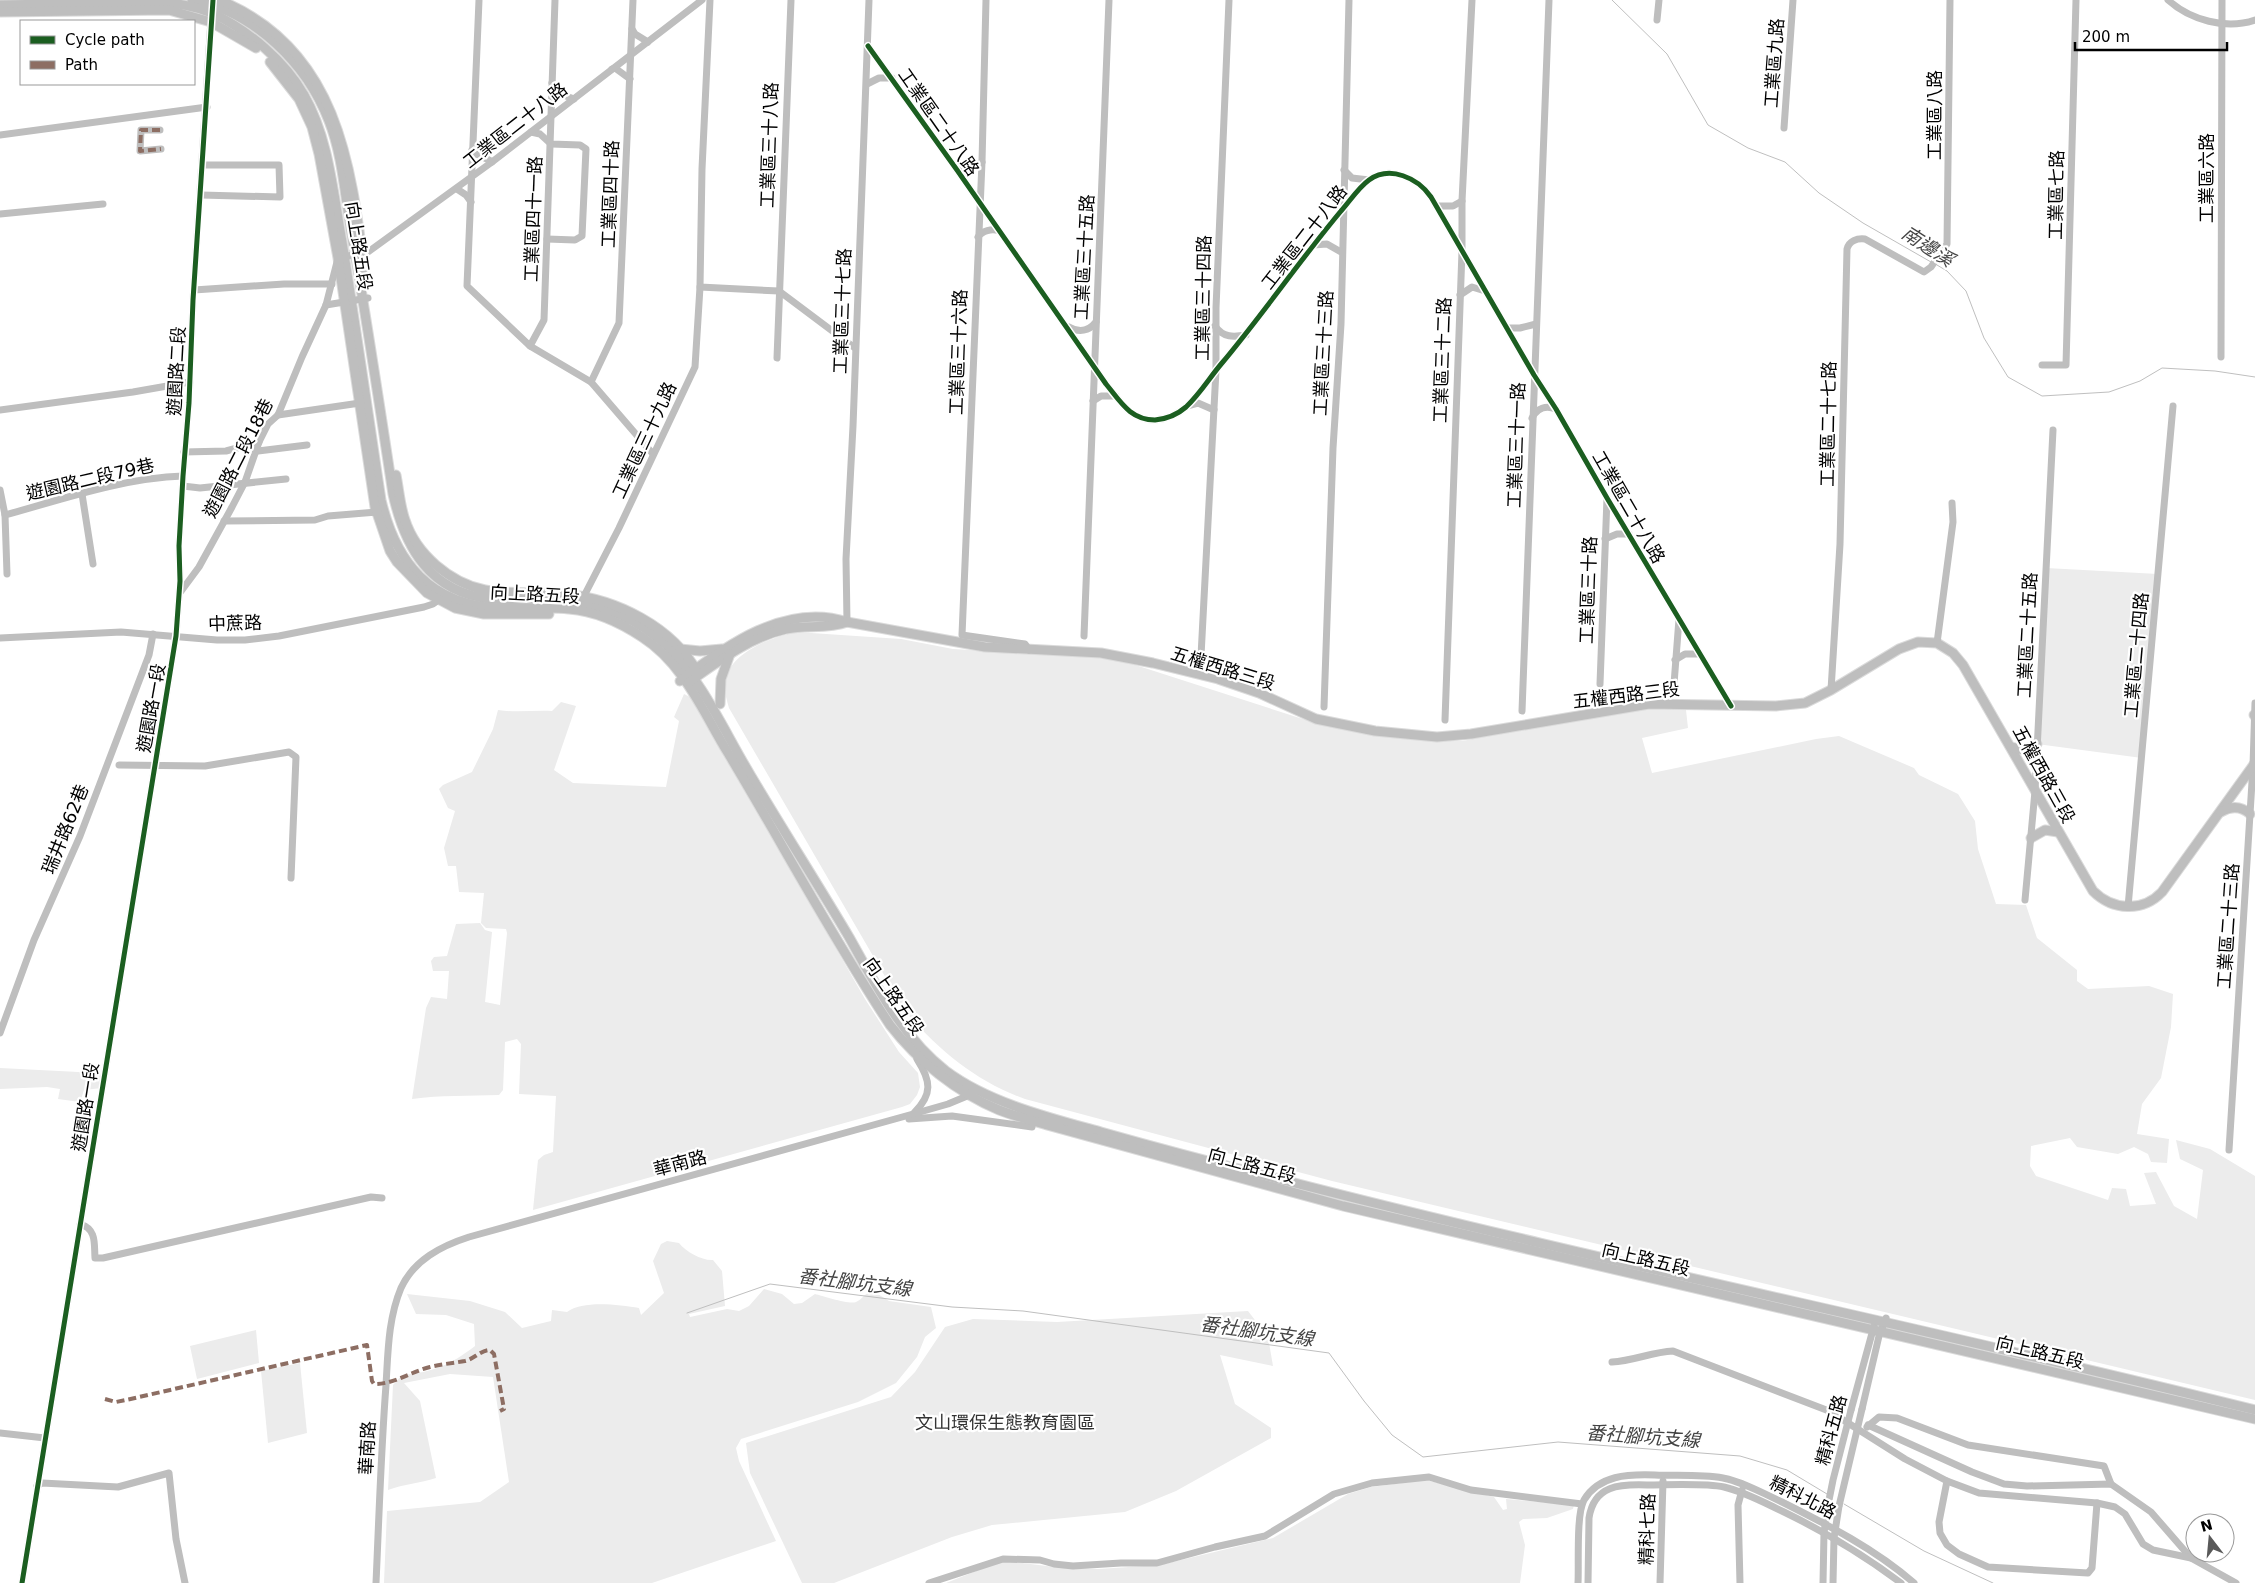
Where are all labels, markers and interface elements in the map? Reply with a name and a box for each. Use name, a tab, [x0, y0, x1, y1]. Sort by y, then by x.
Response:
street label: 工業區九路	[1760, 17, 1788, 109]
legend	[20, 20, 195, 85]
scale bar	[2075, 20, 2228, 52]
text: 200 m	[2082, 28, 2130, 46]
text: Cycle path	[65, 31, 145, 49]
text: Path	[65, 56, 98, 74]
street label: 工業區二十八路	[894, 64, 984, 180]
street label: 工業區八路	[1924, 70, 1945, 160]
street label: 工業區二十八路	[459, 78, 571, 172]
street label: 工業區三十八路	[756, 82, 782, 208]
street label: 工業區六路	[2196, 133, 2217, 223]
street label: 工業區四十路	[598, 140, 622, 248]
street label: 工業區七路	[2045, 150, 2067, 240]
street label: 工業區四十一路	[520, 156, 546, 282]
street label: 工業區二十八路	[1257, 181, 1351, 293]
street label: 工業區三十五路	[1070, 194, 1098, 320]
street label: 向上路五段	[342, 200, 376, 292]
water label: 南邊溪	[1898, 221, 1960, 272]
street label: 工業區三十四路	[1191, 235, 1215, 361]
street label: 工業區三十七路	[829, 248, 855, 374]
street label: 工業區三十六路	[945, 289, 971, 415]
street label: 工業區三十三路	[1309, 290, 1337, 416]
street label: 工業區三十二路	[1429, 297, 1455, 423]
street label: 遊園路二段	[163, 326, 189, 416]
street label: 工業區二十七路	[1816, 361, 1840, 487]
street label: 工業區三十九路	[608, 378, 680, 502]
street label: 工業區三十一路	[1503, 382, 1529, 508]
street label: 遊園路二段18巷	[199, 395, 277, 521]
street label: 工業區二十八路	[1588, 447, 1670, 567]
street label: 遊園路二段79巷	[24, 454, 156, 504]
street label: 工業區三十路	[1576, 536, 1600, 644]
street label: 工業區二十五路	[2013, 572, 2041, 698]
street label: 向上路五段	[490, 581, 580, 607]
street label: 工業區二十四路	[2120, 591, 2152, 719]
street label: 中蔗路	[208, 612, 262, 634]
street label: 五權西路三段	[1168, 642, 1278, 694]
street label: 遊園路一段	[133, 662, 169, 754]
street label: 五權西路三段	[1571, 678, 1681, 712]
street label: 五權西路三段	[2009, 722, 2079, 826]
street label: 瑞井路62巷	[37, 781, 93, 877]
street label: 工業區二十三路	[2213, 862, 2243, 990]
street label: 向上路五段	[860, 953, 928, 1039]
street label: 遊園路一段	[68, 1061, 102, 1153]
street label: 向上路五段	[1206, 1143, 1298, 1187]
street label: 華南路	[651, 1146, 709, 1180]
street label: 向上路五段	[1600, 1239, 1692, 1279]
water label: 番社腳坑支線	[797, 1264, 915, 1300]
water label: 番社腳坑支線	[1199, 1312, 1317, 1350]
street label: 向上路五段	[1994, 1332, 2086, 1372]
street label: 精科五路	[1812, 1393, 1850, 1467]
park label: 文山環保生態教育園區	[915, 1412, 1095, 1433]
street label: 華南路	[355, 1420, 379, 1476]
water label: 番社腳坑支線	[1585, 1421, 1703, 1451]
street label: 精科北路	[1766, 1471, 1840, 1523]
street label: 精科七路	[1635, 1493, 1659, 1565]
north arrow	[2185, 1513, 2235, 1563]
text: N	[2199, 1516, 2214, 1535]

